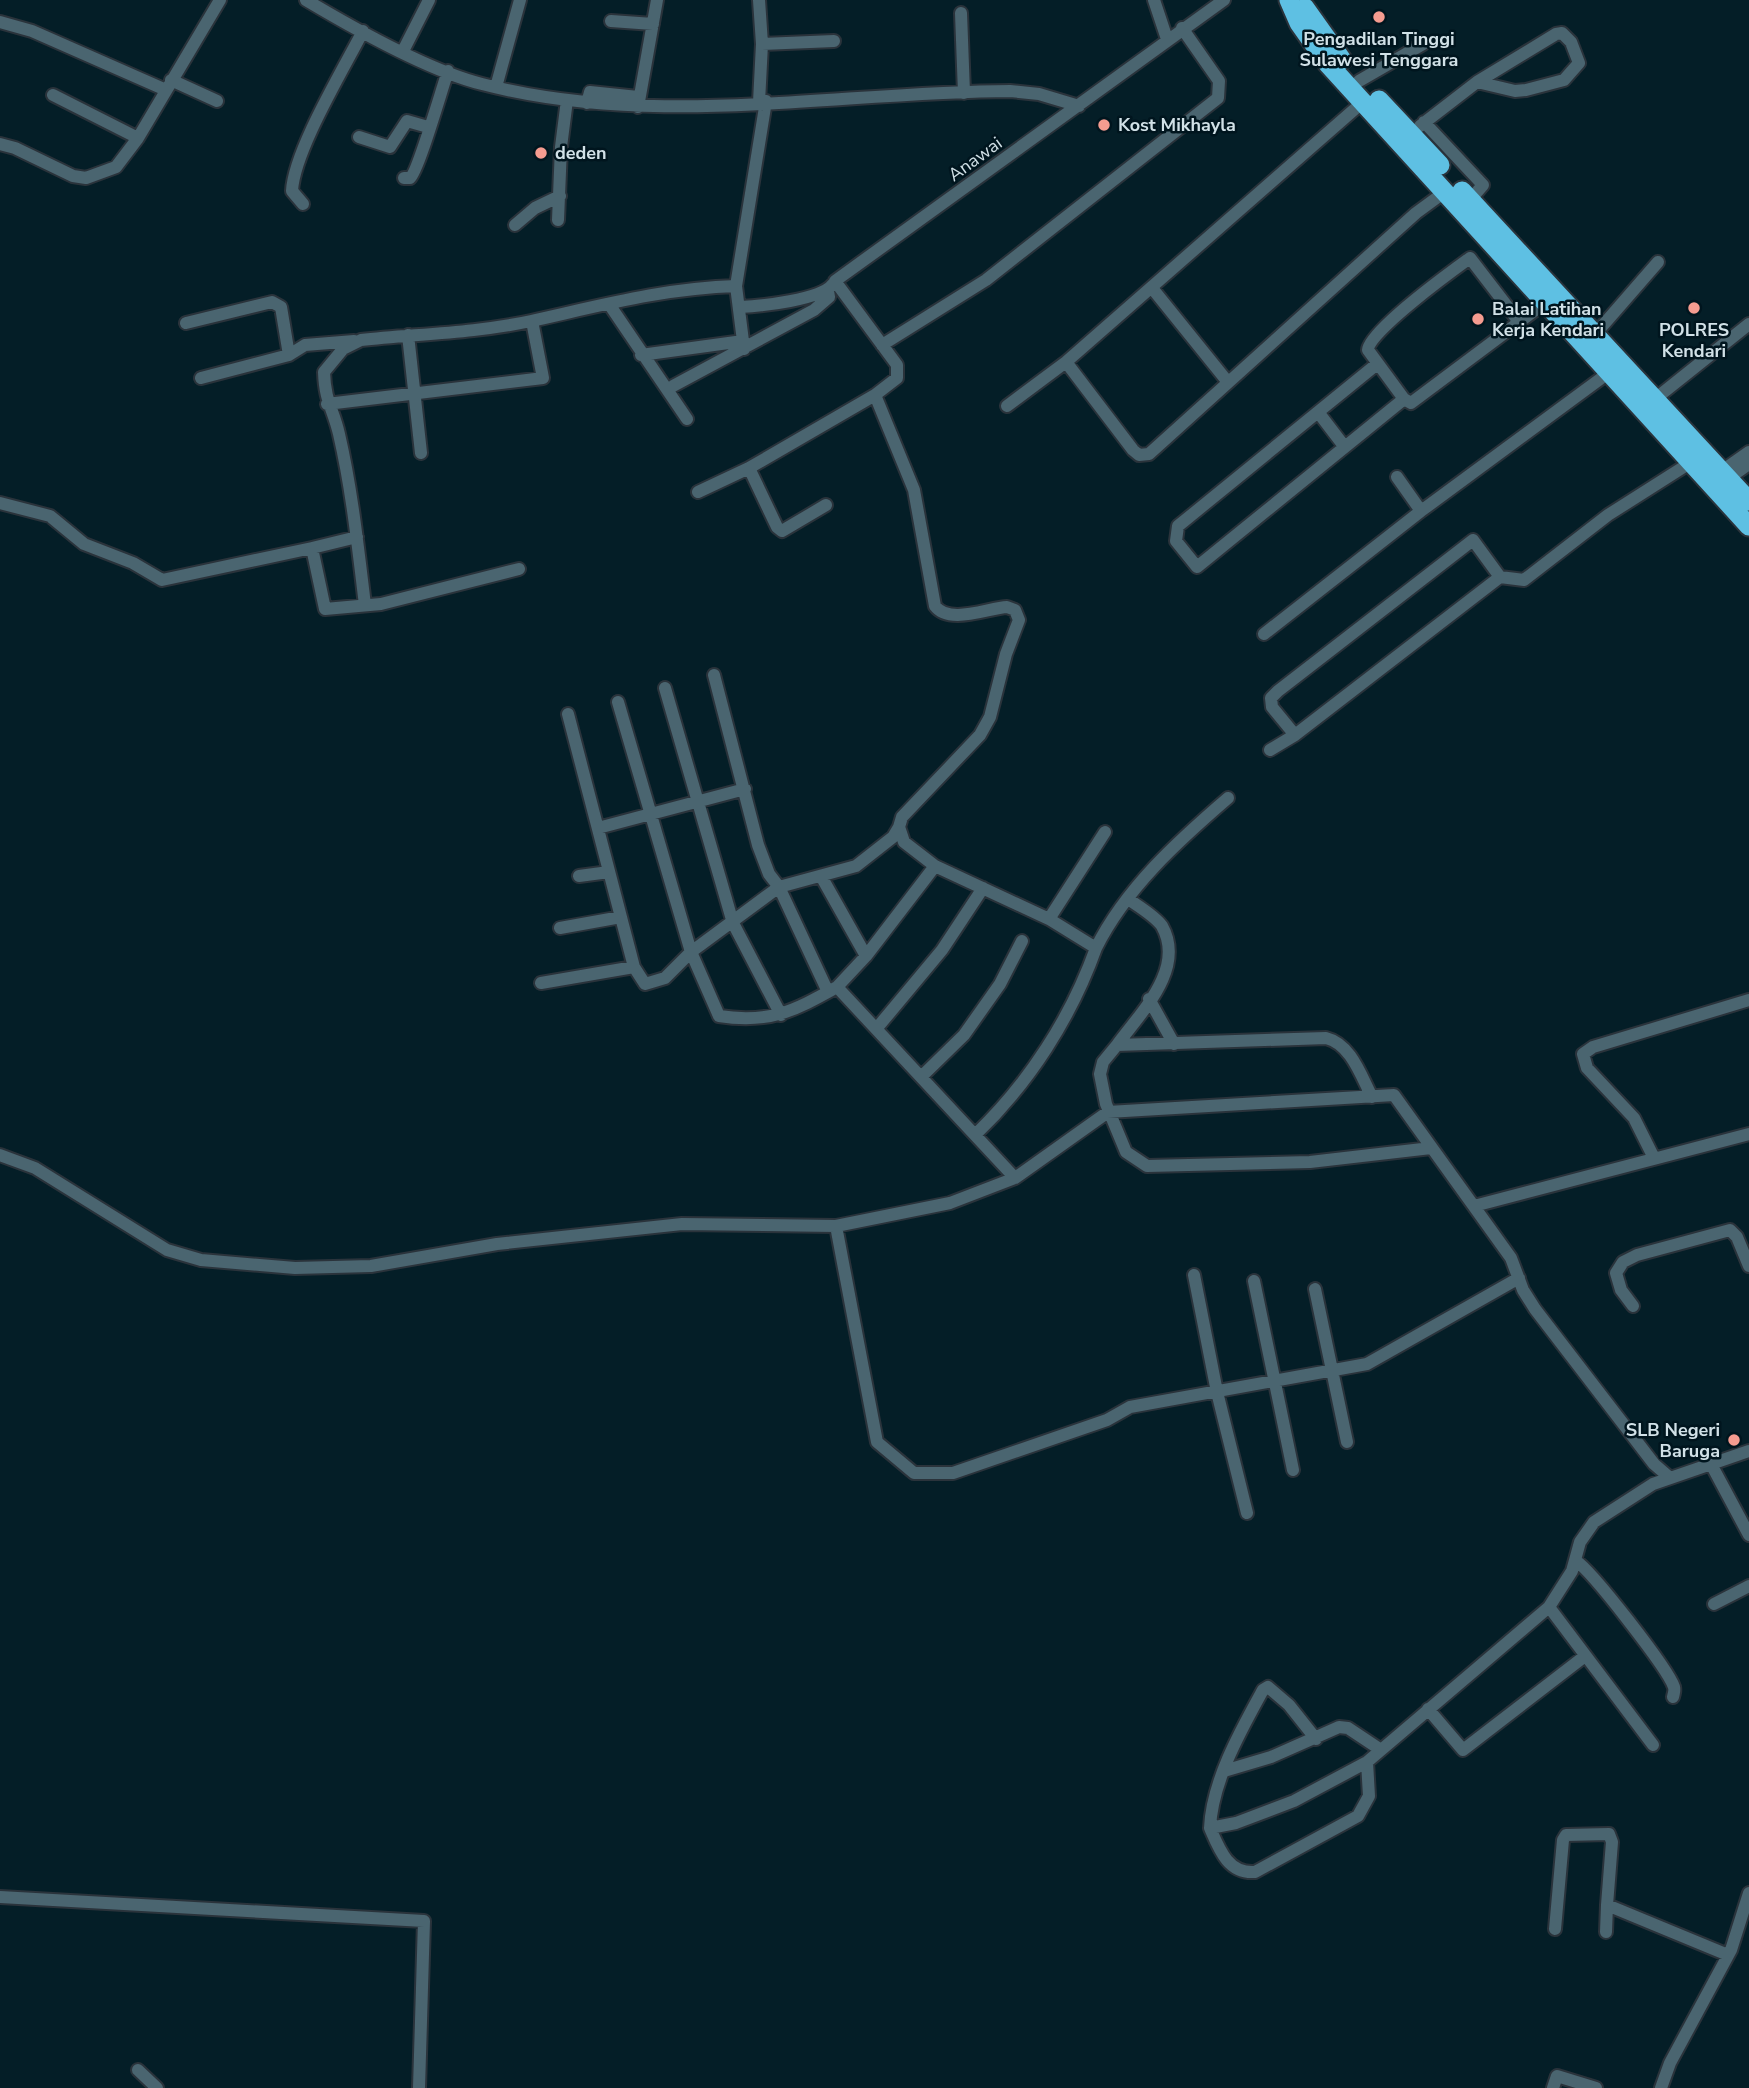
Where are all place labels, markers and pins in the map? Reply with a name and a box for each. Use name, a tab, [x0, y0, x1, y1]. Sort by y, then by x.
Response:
marker: Pengadilan Tinggi Sulawesi Tenggara	[1371, 9, 1387, 25]
place label: Pengadilan Tinggi Sulawesi Tenggara	[1300, 27, 1458, 72]
place label: Kost Mikhayla	[1118, 113, 1236, 137]
marker: Kost Mikhayla	[1096, 117, 1112, 133]
place label: deden	[555, 141, 607, 165]
marker: deden	[533, 145, 549, 161]
place label: Balai Latihan Kerja Kendari	[1492, 297, 1604, 342]
marker: POLRES Kendari	[1686, 300, 1702, 316]
marker: Balai Latihan Kerja Kendari	[1470, 311, 1486, 327]
place label: POLRES Kendari	[1659, 318, 1729, 363]
place label: SLB Negeri Baruga	[1626, 1418, 1720, 1463]
marker: SLB Negeri Baruga	[1726, 1432, 1742, 1448]

